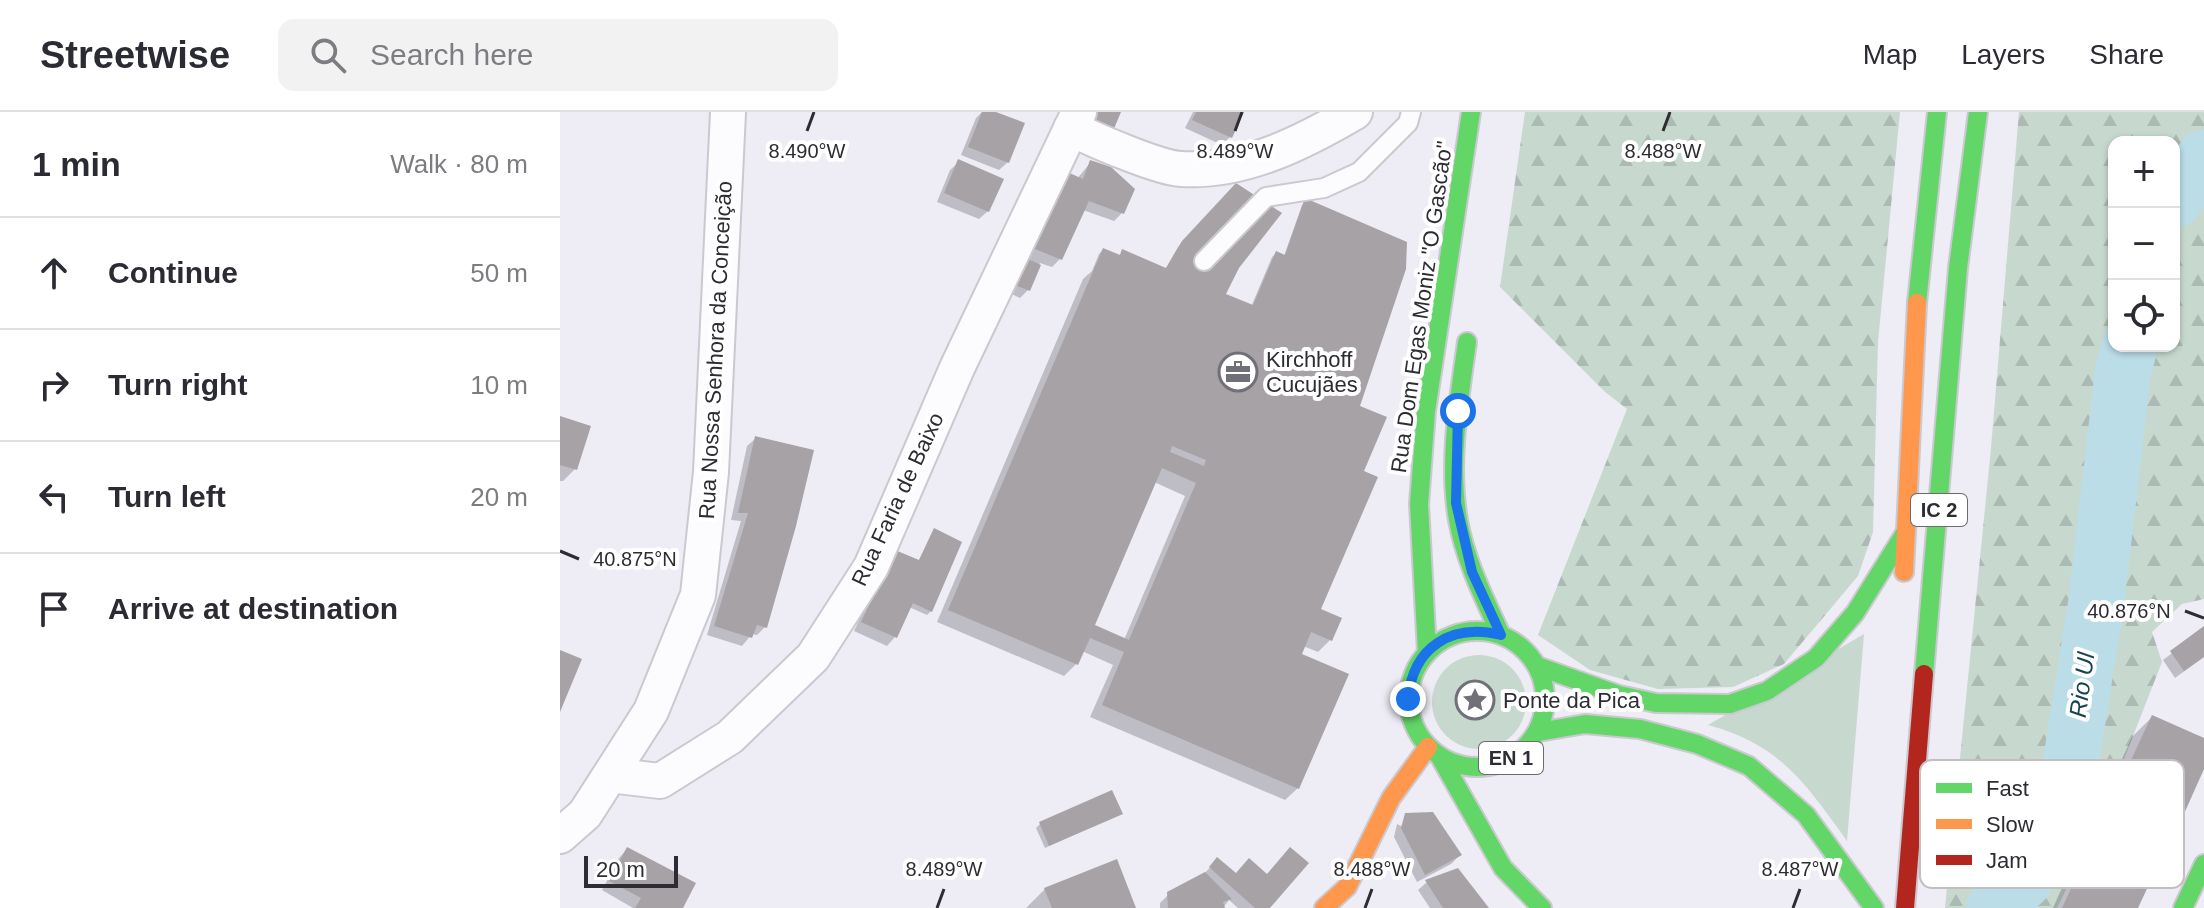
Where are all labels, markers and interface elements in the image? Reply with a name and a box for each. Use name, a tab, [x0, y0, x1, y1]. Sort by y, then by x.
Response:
search box	[278, 19, 838, 91]
icon: search	[306, 33, 350, 77]
text: Streetwise	[40, 34, 230, 76]
text: Search here	[370, 38, 534, 71]
text: Map	[1863, 39, 1917, 70]
text: Layers	[1961, 39, 2045, 70]
text: Share	[2089, 39, 2164, 70]
map controls	[2108, 136, 2180, 352]
button: +	[2108, 136, 2180, 208]
text: 8.490°W	[769, 140, 846, 162]
text: 8.489°W	[1197, 140, 1274, 162]
street label: Rua Dom Egas Moniz "O Gascão"	[1386, 140, 1457, 475]
text: 8.488°W	[1625, 140, 1702, 162]
text: 1 min	[32, 145, 121, 183]
text: Walk · 80 m	[390, 149, 528, 179]
street label: Rua Nossa Senhora da Conceição	[694, 180, 737, 520]
button: −	[2108, 208, 2180, 280]
icon: ahead	[32, 251, 76, 295]
text: Continue	[108, 256, 238, 289]
text: 50 m	[470, 258, 528, 288]
button: locate	[2108, 280, 2180, 352]
place label: Kirchhoff Cucujães	[1266, 347, 1358, 397]
office icon: Kirchhoff Cucujães	[1217, 351, 1259, 393]
icon: right	[32, 363, 76, 407]
text: Turn right	[108, 368, 247, 401]
text: 10 m	[470, 370, 528, 400]
route start	[1440, 393, 1476, 429]
street label: Rua Faria de Baixo	[846, 409, 949, 590]
icon: left	[32, 475, 76, 519]
text: Turn left	[108, 480, 226, 513]
text: 20 m	[470, 482, 528, 512]
road number: IC 2	[1911, 494, 1967, 526]
text: 40.875°N	[593, 548, 677, 570]
icon: arrive	[32, 587, 76, 631]
text: Arrive at destination	[108, 592, 398, 625]
text: 40.876°N	[2087, 600, 2171, 622]
water label: Rio Ul	[2064, 650, 2100, 719]
place icon: Ponte da Pica	[1454, 679, 1496, 721]
route end	[1390, 681, 1426, 717]
place label: Ponte da Pica	[1503, 688, 1641, 713]
road number: EN 1	[1479, 742, 1543, 774]
legend	[1920, 760, 2184, 888]
text: Fast	[1986, 776, 2029, 801]
text: Slow	[1986, 812, 2034, 837]
text: Jam	[1986, 848, 2028, 873]
scale bar	[584, 852, 678, 888]
text: 20 m	[596, 857, 645, 882]
text: 8.489°W	[906, 858, 983, 880]
text: 8.488°W	[1334, 858, 1411, 880]
text: 8.487°W	[1762, 858, 1839, 880]

